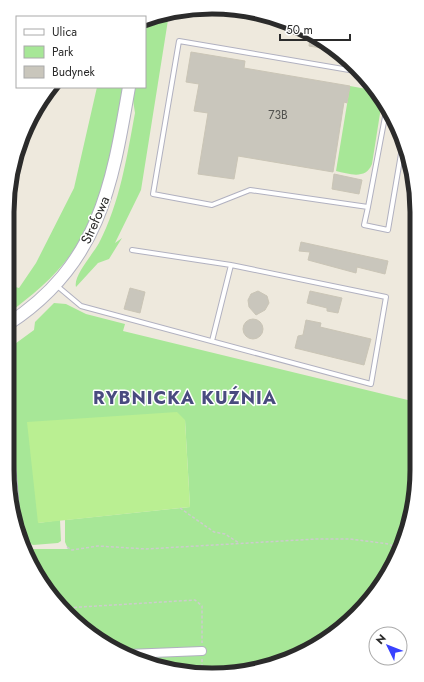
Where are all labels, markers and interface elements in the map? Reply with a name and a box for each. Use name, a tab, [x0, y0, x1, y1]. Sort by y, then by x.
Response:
legend	[16, 16, 146, 88]
scale bar	[280, 16, 350, 42]
text: 50 m	[286, 21, 313, 39]
text: Ulica	[52, 23, 77, 41]
text: Park	[52, 43, 74, 61]
text: Budynek	[52, 63, 96, 81]
house number: 73B	[268, 106, 288, 124]
street label: Strefowa	[76, 193, 114, 247]
district label: RYBNICKA KUŹNIA	[93, 385, 277, 411]
north arrow	[368, 626, 408, 666]
text: N	[372, 631, 390, 648]

